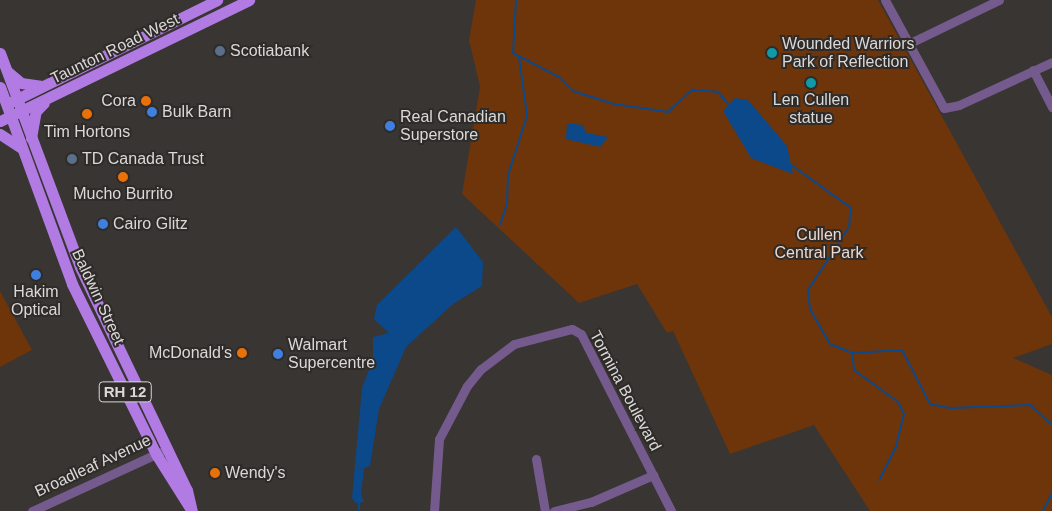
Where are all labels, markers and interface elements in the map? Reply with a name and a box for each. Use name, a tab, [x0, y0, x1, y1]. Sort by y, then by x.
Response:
street label: Taunton Road West	[48, 10, 182, 88]
place label: Wounded Warriors Park of Reflection	[782, 34, 914, 72]
place label: Scotiabank	[230, 41, 309, 61]
marker: Scotiabank	[214, 45, 226, 57]
marker: Wounded Warriors Park of Reflection	[766, 47, 778, 59]
marker: Len Cullen statue	[805, 77, 817, 89]
place label: Len Cullen statue	[773, 90, 849, 128]
place label: Cora	[101, 91, 136, 111]
marker: Cora	[140, 95, 152, 107]
place label: Bulk Barn	[162, 102, 231, 122]
marker: Bulk Barn	[146, 106, 158, 118]
place label: Real Canadian Superstore	[400, 107, 506, 145]
marker: Tim Hortons	[81, 108, 93, 120]
marker: Real Canadian Superstore	[384, 120, 396, 132]
place label: Tim Hortons	[44, 122, 130, 142]
place label: TD Canada Trust	[82, 149, 204, 169]
marker: TD Canada Trust	[66, 153, 78, 165]
marker: Mucho Burrito	[117, 171, 129, 183]
place label: Mucho Burrito	[73, 184, 173, 204]
place label: Cairo Glitz	[113, 214, 188, 234]
marker: Cairo Glitz	[97, 218, 109, 230]
park label: Cullen Central Park	[775, 225, 863, 263]
street label: Baldwin Street	[67, 246, 129, 348]
marker: Hakim Optical	[30, 269, 42, 281]
place label: Hakim Optical	[11, 282, 61, 320]
street label: Tormina Boulevard	[585, 328, 665, 454]
place label: Walmart Supercentre	[288, 335, 375, 373]
place label: McDonald's	[149, 343, 232, 363]
marker: McDonald's	[236, 347, 248, 359]
marker: Walmart Supercentre	[272, 348, 284, 360]
road number: RH 12	[98, 380, 152, 404]
street label: Broadleaf Avenue	[31, 430, 155, 502]
place label: Wendy's	[225, 463, 286, 483]
marker: Wendy's	[209, 467, 221, 479]

